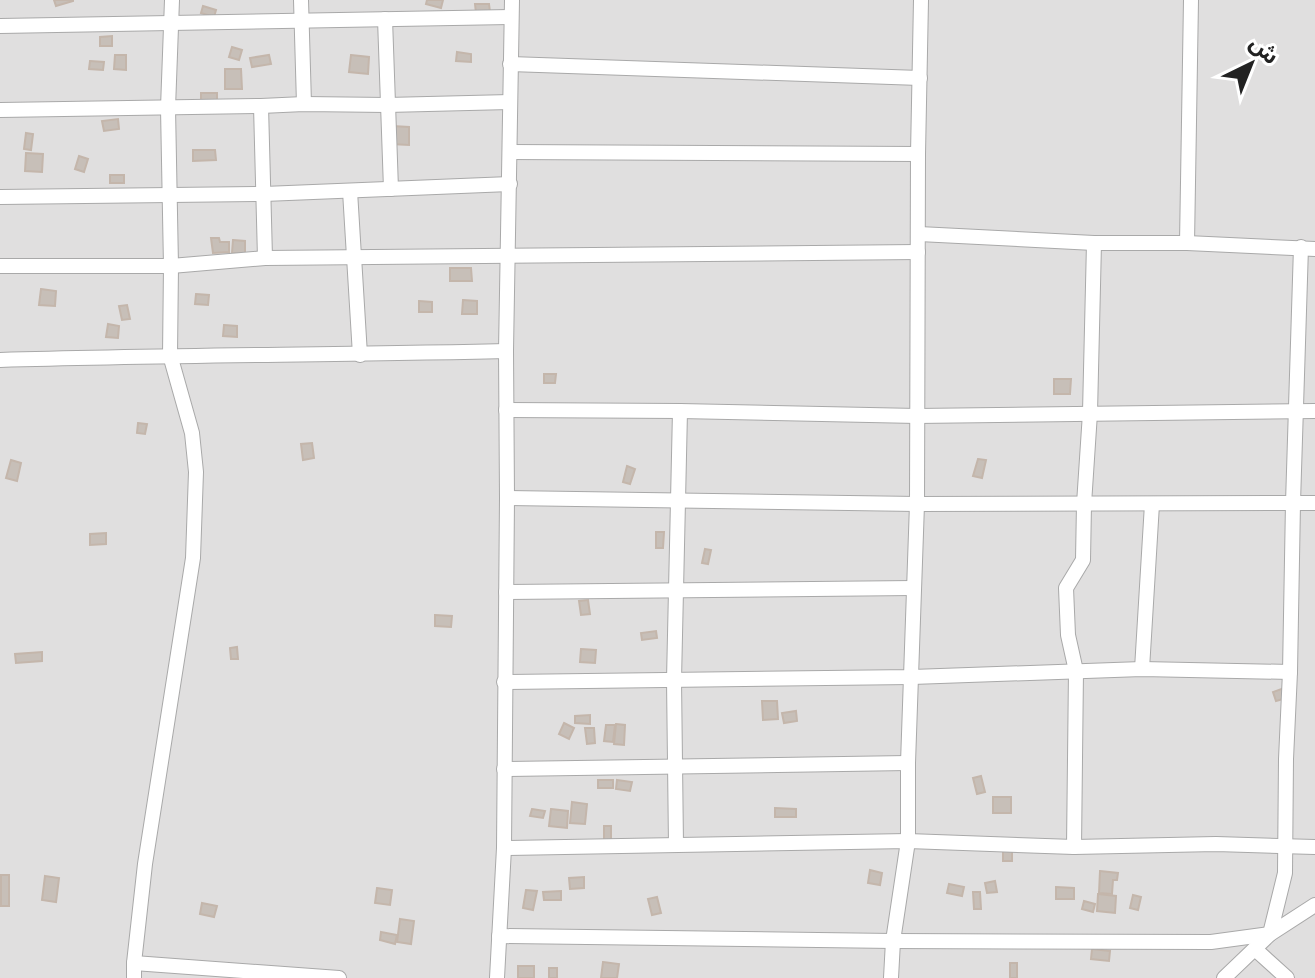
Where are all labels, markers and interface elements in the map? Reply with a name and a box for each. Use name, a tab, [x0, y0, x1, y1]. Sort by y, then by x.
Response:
north arrow	[1211, 24, 1291, 104]
text: ش	[1243, 27, 1287, 71]

